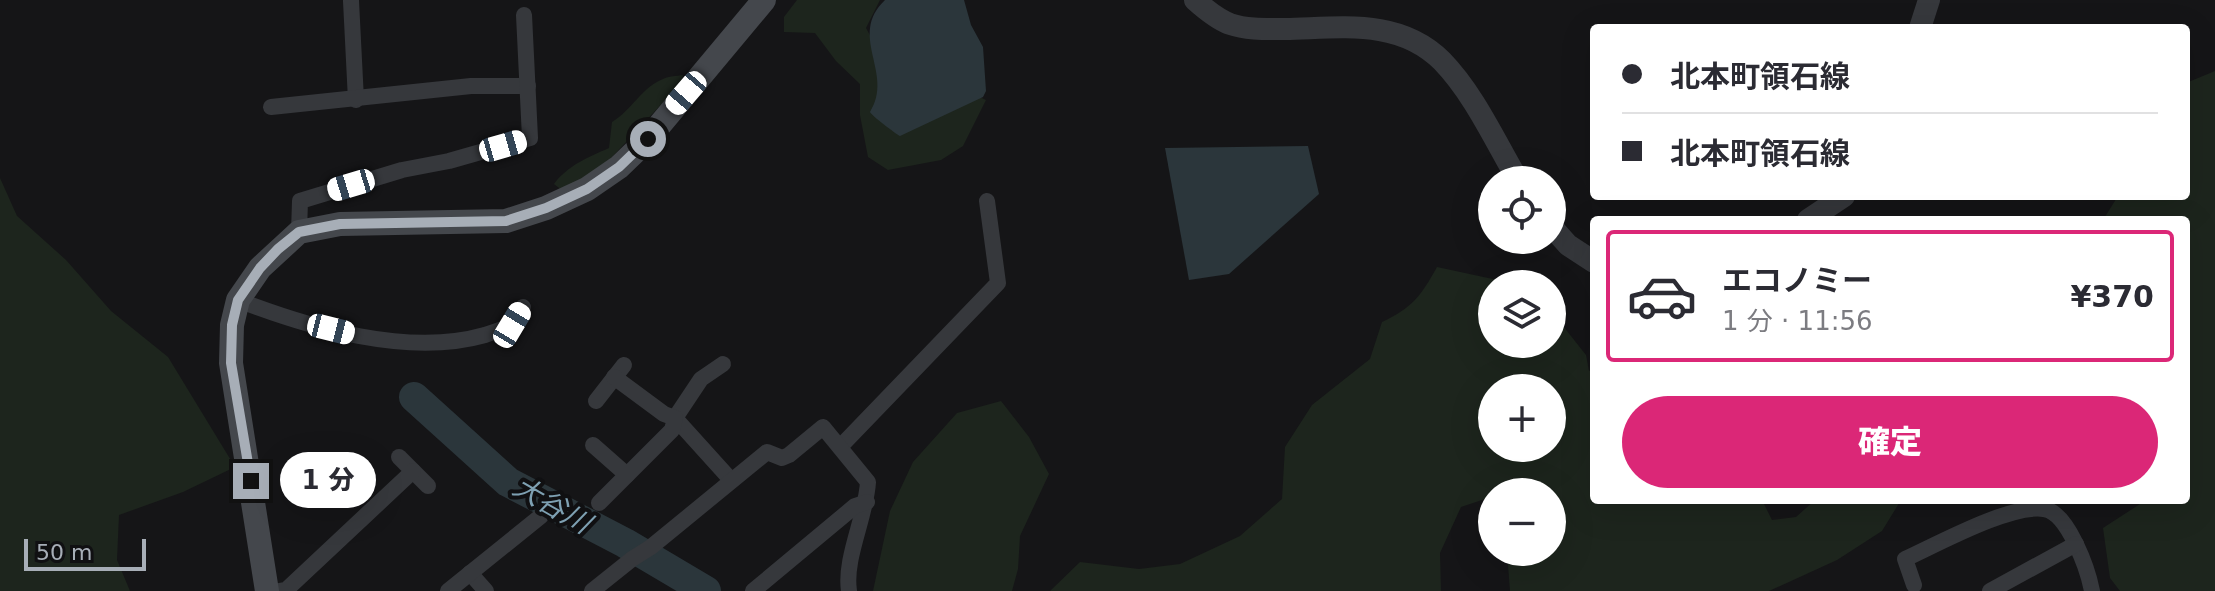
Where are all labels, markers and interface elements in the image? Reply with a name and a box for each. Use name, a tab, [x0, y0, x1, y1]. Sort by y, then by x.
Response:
text: 北本町領石線	[1670, 59, 1850, 94]
car	[661, 67, 711, 119]
route start	[630, 121, 666, 157]
car	[477, 128, 529, 164]
text: 北本町領石線	[1670, 136, 1850, 171]
map controls	[1478, 166, 1566, 566]
button: locate	[1478, 166, 1566, 254]
car	[325, 167, 377, 203]
icon: car	[1626, 260, 1698, 332]
text: エコノミー	[1722, 263, 1872, 298]
button: layers	[1478, 270, 1566, 358]
text: ¥370	[2071, 279, 2154, 314]
car	[489, 298, 535, 352]
text: 1 分 · 11:56	[1722, 306, 1873, 336]
car	[305, 312, 357, 346]
button: +	[1478, 374, 1566, 462]
button: 確定	[1622, 396, 2158, 488]
callout: 1 分	[279, 453, 375, 509]
route end	[233, 463, 269, 499]
text: 1 分	[301, 465, 355, 495]
water label: 大谷川	[507, 470, 599, 542]
button: −	[1478, 478, 1566, 566]
scale bar	[24, 535, 146, 571]
text: 50 m	[36, 540, 92, 565]

